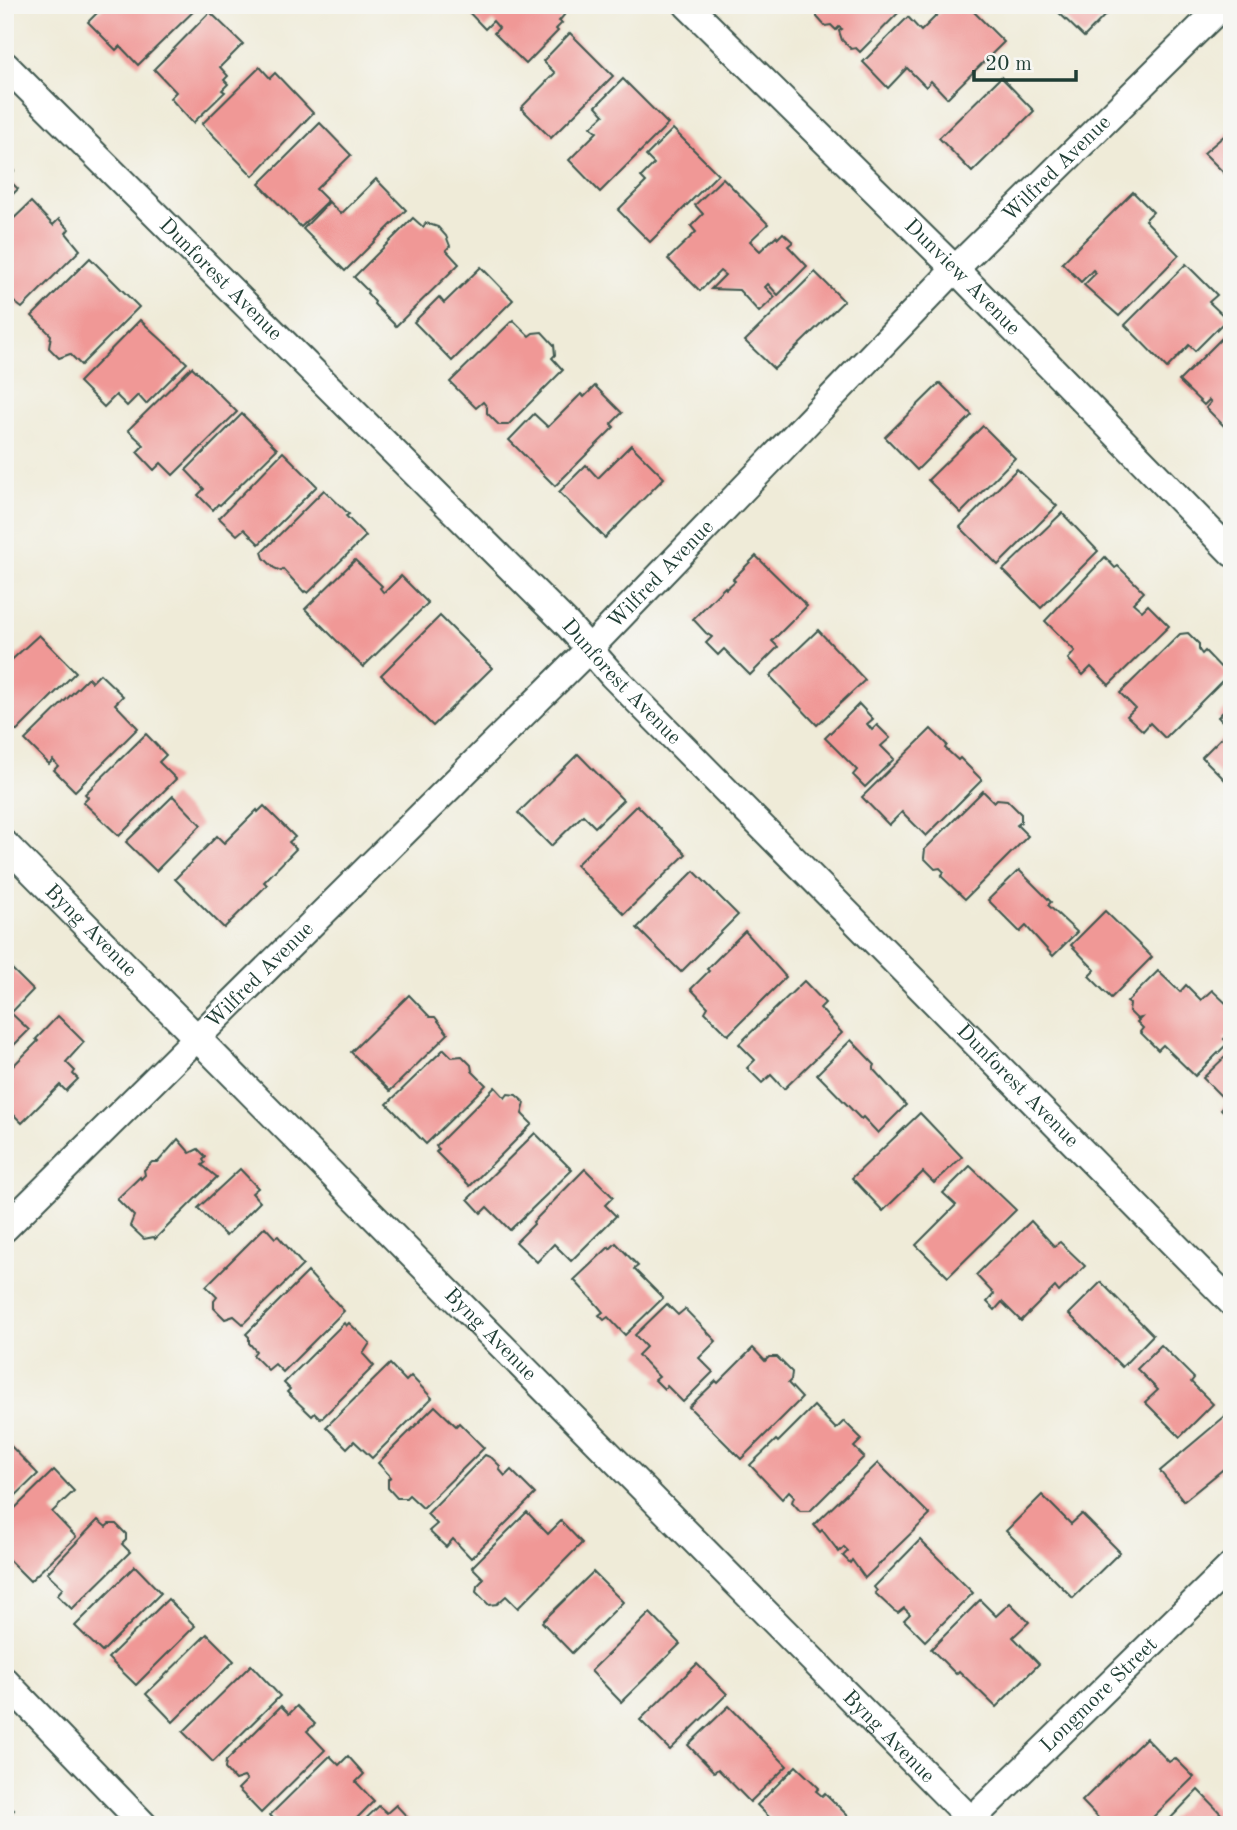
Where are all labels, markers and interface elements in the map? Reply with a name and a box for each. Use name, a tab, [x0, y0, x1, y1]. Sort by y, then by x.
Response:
scale bar	[974, 38, 1076, 82]
text: 20 m	[985, 54, 1032, 75]
street label: Wilfred Avenue	[999, 111, 1115, 226]
street label: Dunforest Avenue	[155, 214, 286, 345]
street label: Dunview Avenue	[900, 215, 1024, 339]
street label: Wilfred Avenue	[604, 516, 718, 633]
street label: Dunforest Avenue	[558, 615, 685, 749]
street label: Byng Avenue	[41, 880, 141, 981]
street label: Wilfred Avenue	[202, 918, 318, 1033]
street label: Dunforest Avenue	[953, 1020, 1083, 1151]
street label: Byng Avenue	[440, 1284, 540, 1385]
street label: Longmore Street	[1037, 1634, 1161, 1756]
street label: Byng Avenue	[839, 1686, 939, 1787]

